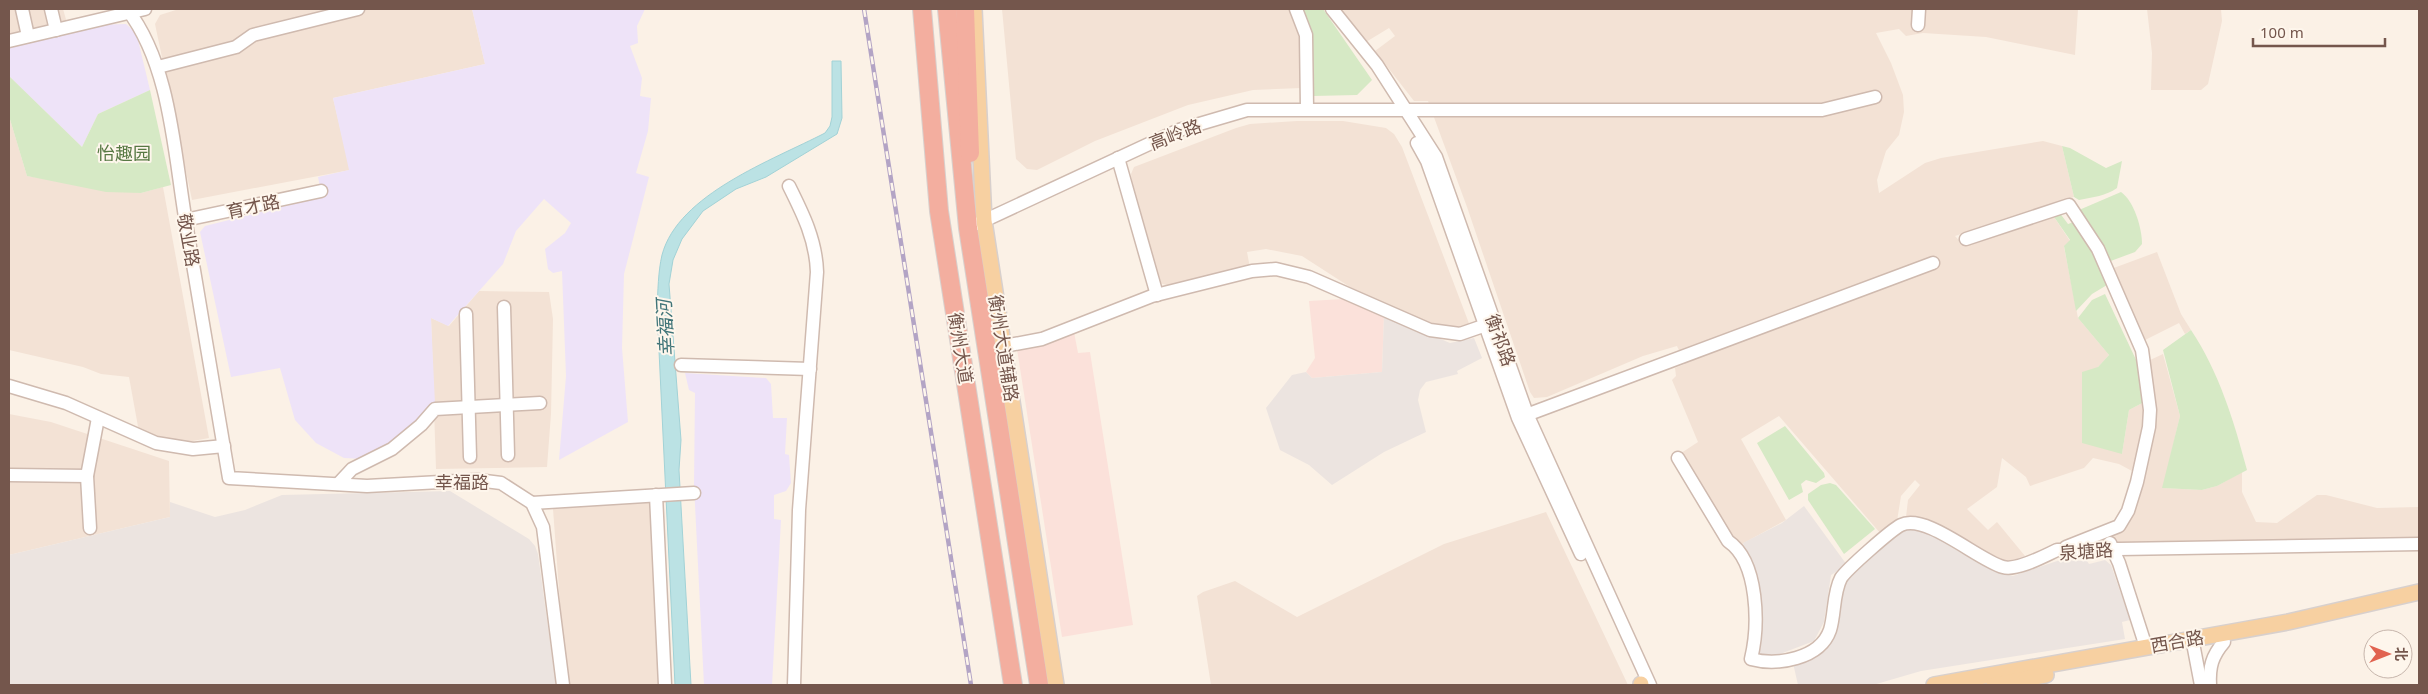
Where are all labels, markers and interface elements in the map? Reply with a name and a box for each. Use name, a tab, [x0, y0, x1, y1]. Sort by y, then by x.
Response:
scale bar	[2253, 15, 2386, 47]
text: 100 m	[2260, 22, 2304, 42]
street label: 高岭路	[1145, 113, 1205, 155]
park label: 怡趣园	[97, 141, 151, 165]
street label: 育才路	[224, 189, 282, 223]
street label: 敬业路	[172, 211, 206, 269]
street label: 衡州大道辅路	[984, 293, 1024, 403]
water label: 幸福河	[650, 295, 679, 357]
street label: 衡州大道	[944, 311, 978, 385]
street label: 衡祁路	[1480, 311, 1522, 369]
street label: 幸福路	[435, 470, 489, 494]
street label: 泉塘路	[2058, 537, 2114, 565]
street label: 西合路	[2148, 624, 2206, 658]
north arrow	[2363, 629, 2413, 679]
text: 北	[2392, 647, 2411, 661]

